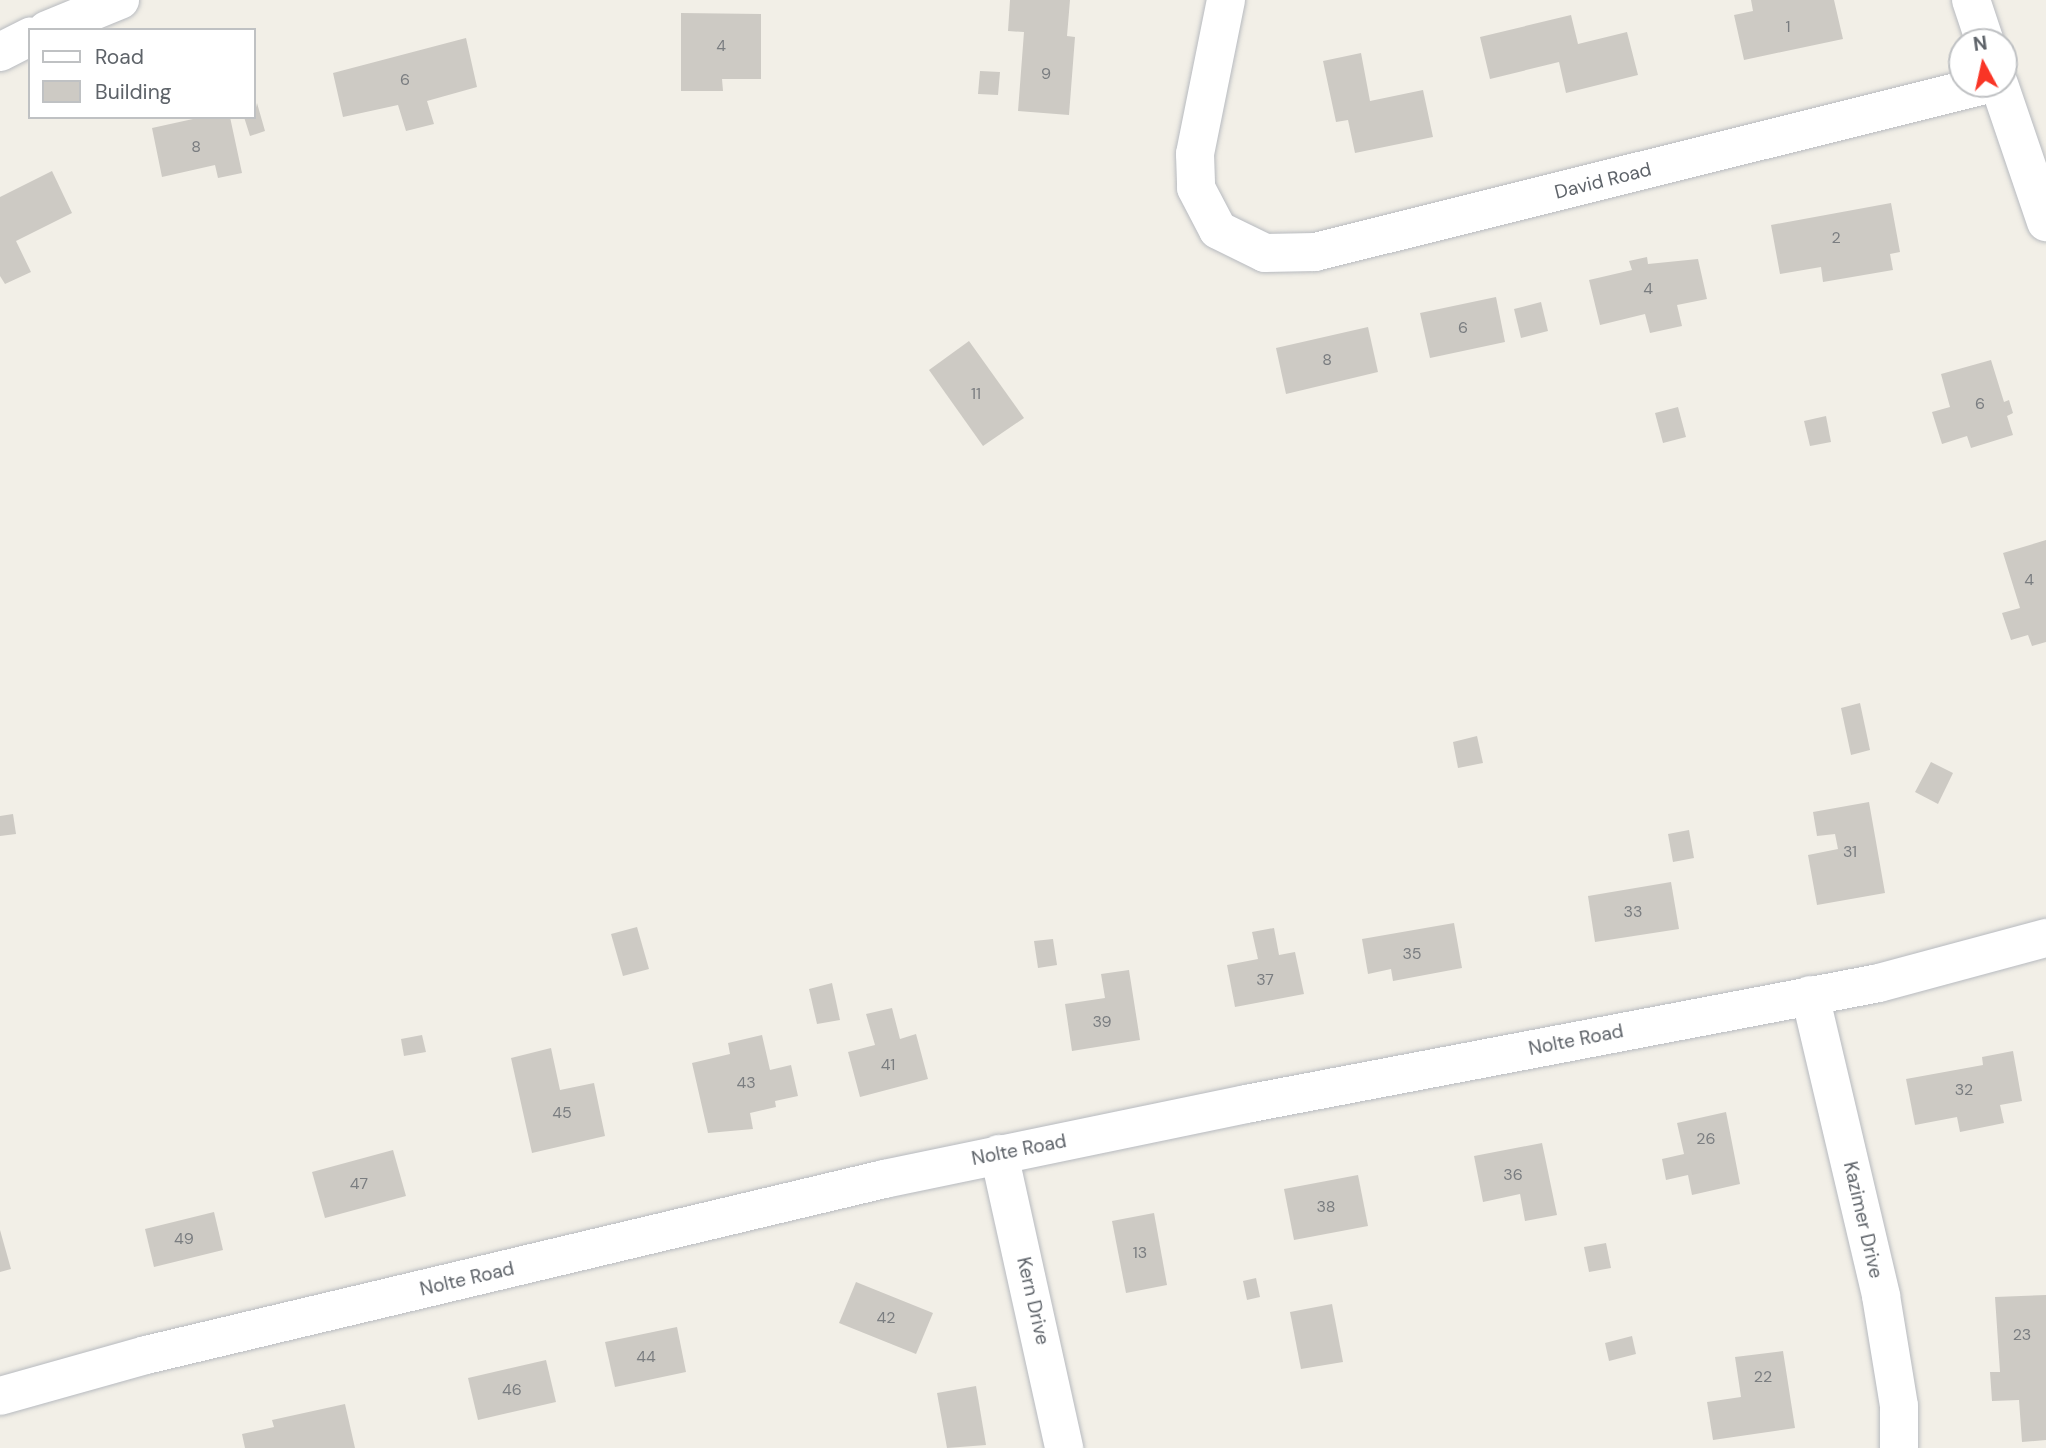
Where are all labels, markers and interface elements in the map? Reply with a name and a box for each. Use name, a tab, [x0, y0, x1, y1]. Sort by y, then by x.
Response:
house number: 1	[1786, 17, 1790, 37]
legend	[28, 28, 256, 119]
north arrow	[1948, 28, 2018, 98]
text: N	[1972, 30, 1989, 57]
house number: 4	[716, 36, 726, 56]
text: Road	[95, 43, 144, 71]
house number: 9	[1041, 64, 1051, 84]
house number: 6	[400, 70, 410, 90]
text: Building	[95, 78, 171, 106]
house number: 8	[191, 137, 201, 157]
street label: David Road	[1552, 158, 1654, 204]
house number: 2	[1831, 228, 1841, 248]
house number: 4	[1643, 279, 1653, 299]
house number: 6	[1458, 318, 1468, 338]
house number: 8	[1322, 350, 1332, 370]
house number: 11	[971, 384, 981, 404]
house number: 6	[1975, 394, 1985, 414]
house number: 4	[2024, 570, 2034, 590]
house number: 31	[1843, 842, 1857, 862]
house number: 33	[1624, 902, 1642, 922]
house number: 35	[1402, 944, 1422, 964]
house number: 37	[1256, 970, 1274, 990]
house number: 39	[1092, 1012, 1112, 1032]
street label: Nolte Road	[1527, 1020, 1625, 1060]
house number: 41	[881, 1055, 895, 1075]
house number: 43	[736, 1073, 756, 1093]
house number: 32	[1955, 1080, 1973, 1100]
house number: 45	[552, 1103, 572, 1123]
house number: 26	[1696, 1129, 1716, 1149]
street label: Nolte Road	[970, 1130, 1068, 1170]
street label: Kazimer Drive	[1838, 1159, 1888, 1281]
house number: 36	[1503, 1165, 1523, 1185]
house number: 47	[350, 1174, 368, 1194]
house number: 38	[1316, 1197, 1336, 1217]
house number: 49	[174, 1229, 194, 1249]
house number: 13	[1133, 1243, 1147, 1263]
street label: Kern Drive	[1012, 1255, 1054, 1347]
street label: Nolte Road	[418, 1257, 516, 1301]
house number: 42	[877, 1308, 895, 1328]
house number: 23	[2013, 1325, 2031, 1345]
house number: 44	[636, 1347, 656, 1367]
house number: 22	[1754, 1367, 1772, 1387]
house number: 46	[502, 1380, 522, 1400]

